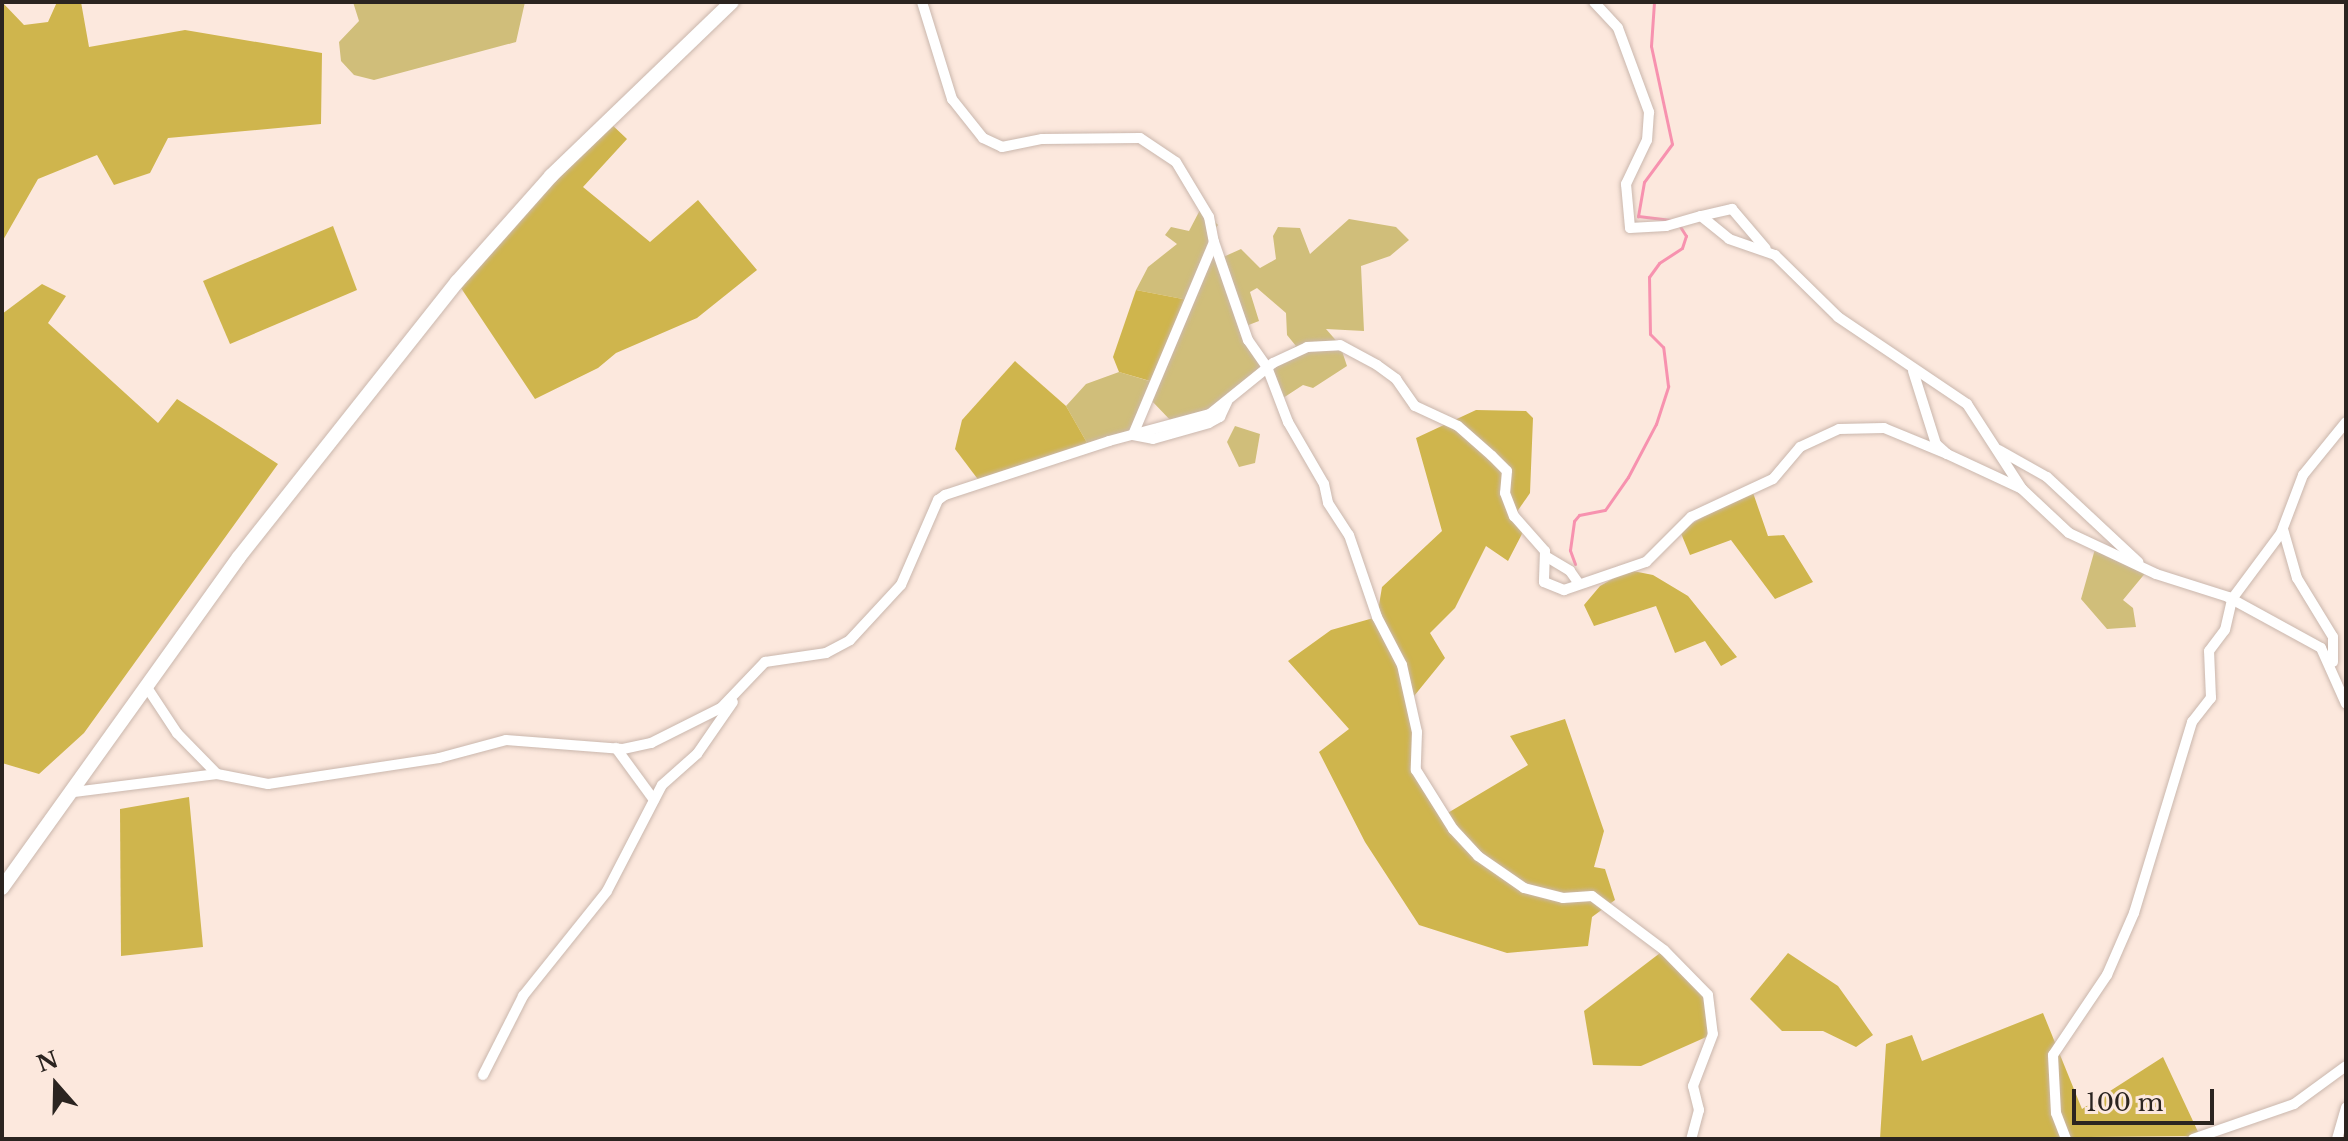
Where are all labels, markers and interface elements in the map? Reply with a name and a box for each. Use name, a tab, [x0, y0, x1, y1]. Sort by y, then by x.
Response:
north arrow	[16, 1045, 96, 1125]
text: N	[33, 1046, 62, 1078]
scale bar	[2076, 1073, 2218, 1123]
text: 100 m	[2086, 1088, 2164, 1117]

